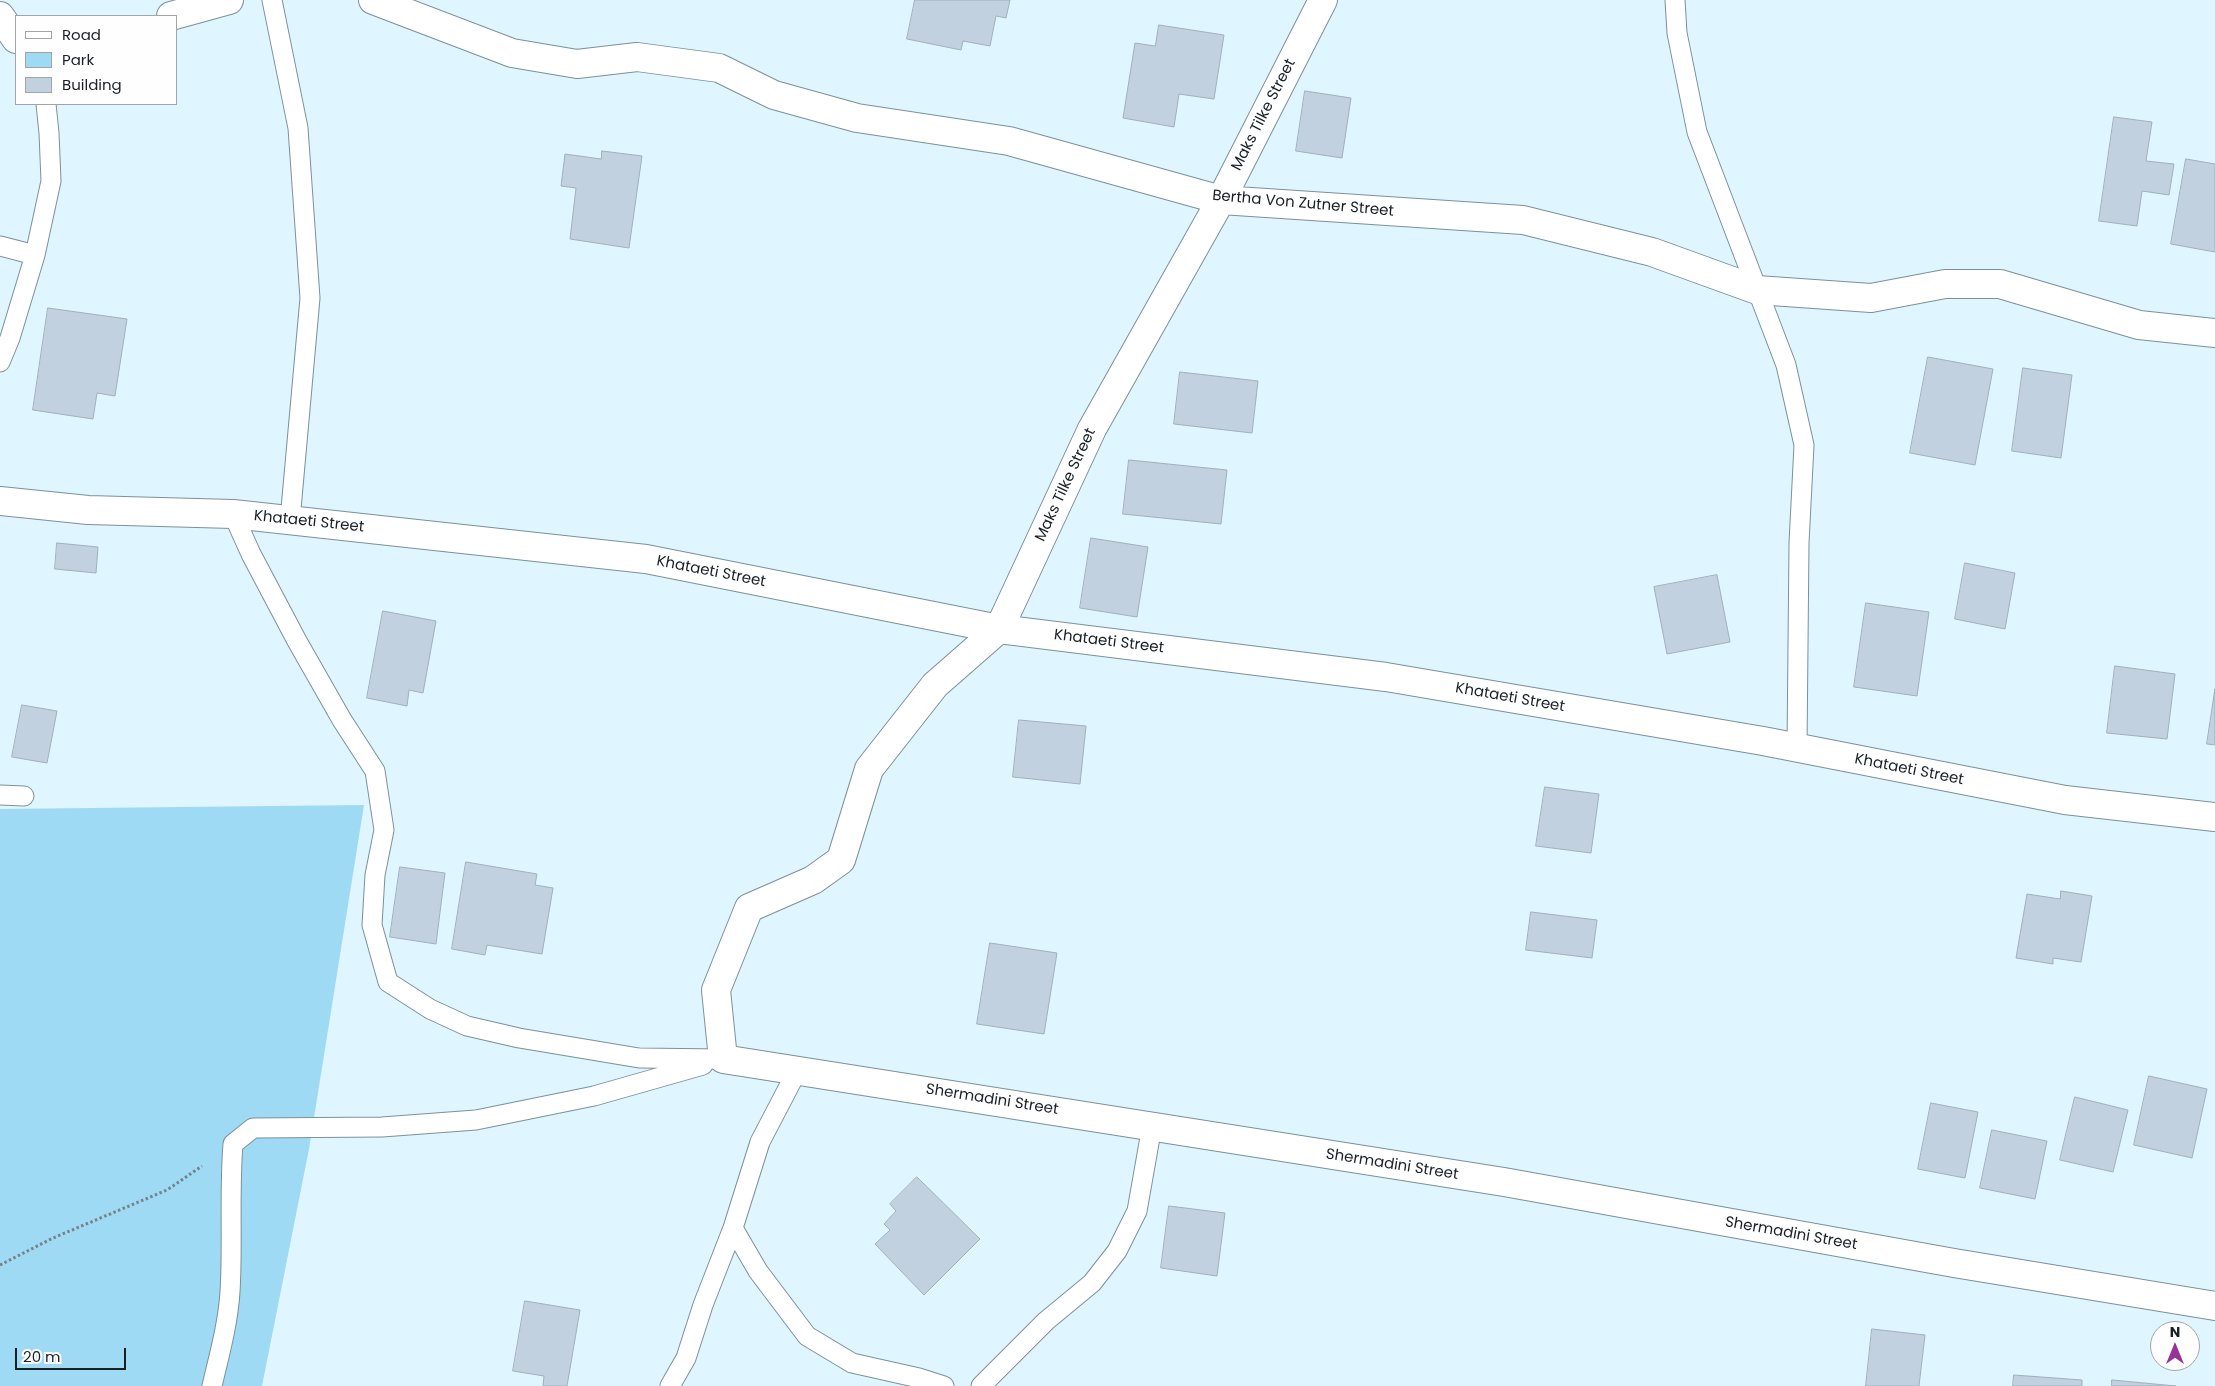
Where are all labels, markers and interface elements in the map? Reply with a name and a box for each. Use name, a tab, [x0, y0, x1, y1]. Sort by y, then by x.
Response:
legend	[15, 15, 178, 105]
text: Road	[62, 24, 101, 45]
text: Park	[62, 49, 94, 70]
street label: Maks Tilke Street	[1228, 56, 1300, 174]
text: Building	[62, 74, 122, 95]
street label: Bertha Von Zutner Street	[1211, 187, 1395, 221]
street label: Maks Tilke Street	[1032, 425, 1100, 545]
street label: Khataeti Street	[253, 507, 365, 537]
street label: Khataeti Street	[655, 553, 767, 591]
street label: Khataeti Street	[1053, 626, 1165, 658]
street label: Khataeti Street	[1454, 680, 1566, 716]
street label: Khataeti Street	[1853, 751, 1965, 789]
street label: Shermadini Street	[924, 1081, 1060, 1119]
street label: Shermadini Street	[1324, 1146, 1460, 1184]
street label: Shermadini Street	[1723, 1214, 1859, 1254]
north arrow	[2150, 1321, 2200, 1371]
text: N	[2170, 1322, 2180, 1342]
scale bar	[18, 1338, 129, 1370]
text: 20 m	[23, 1346, 61, 1367]

